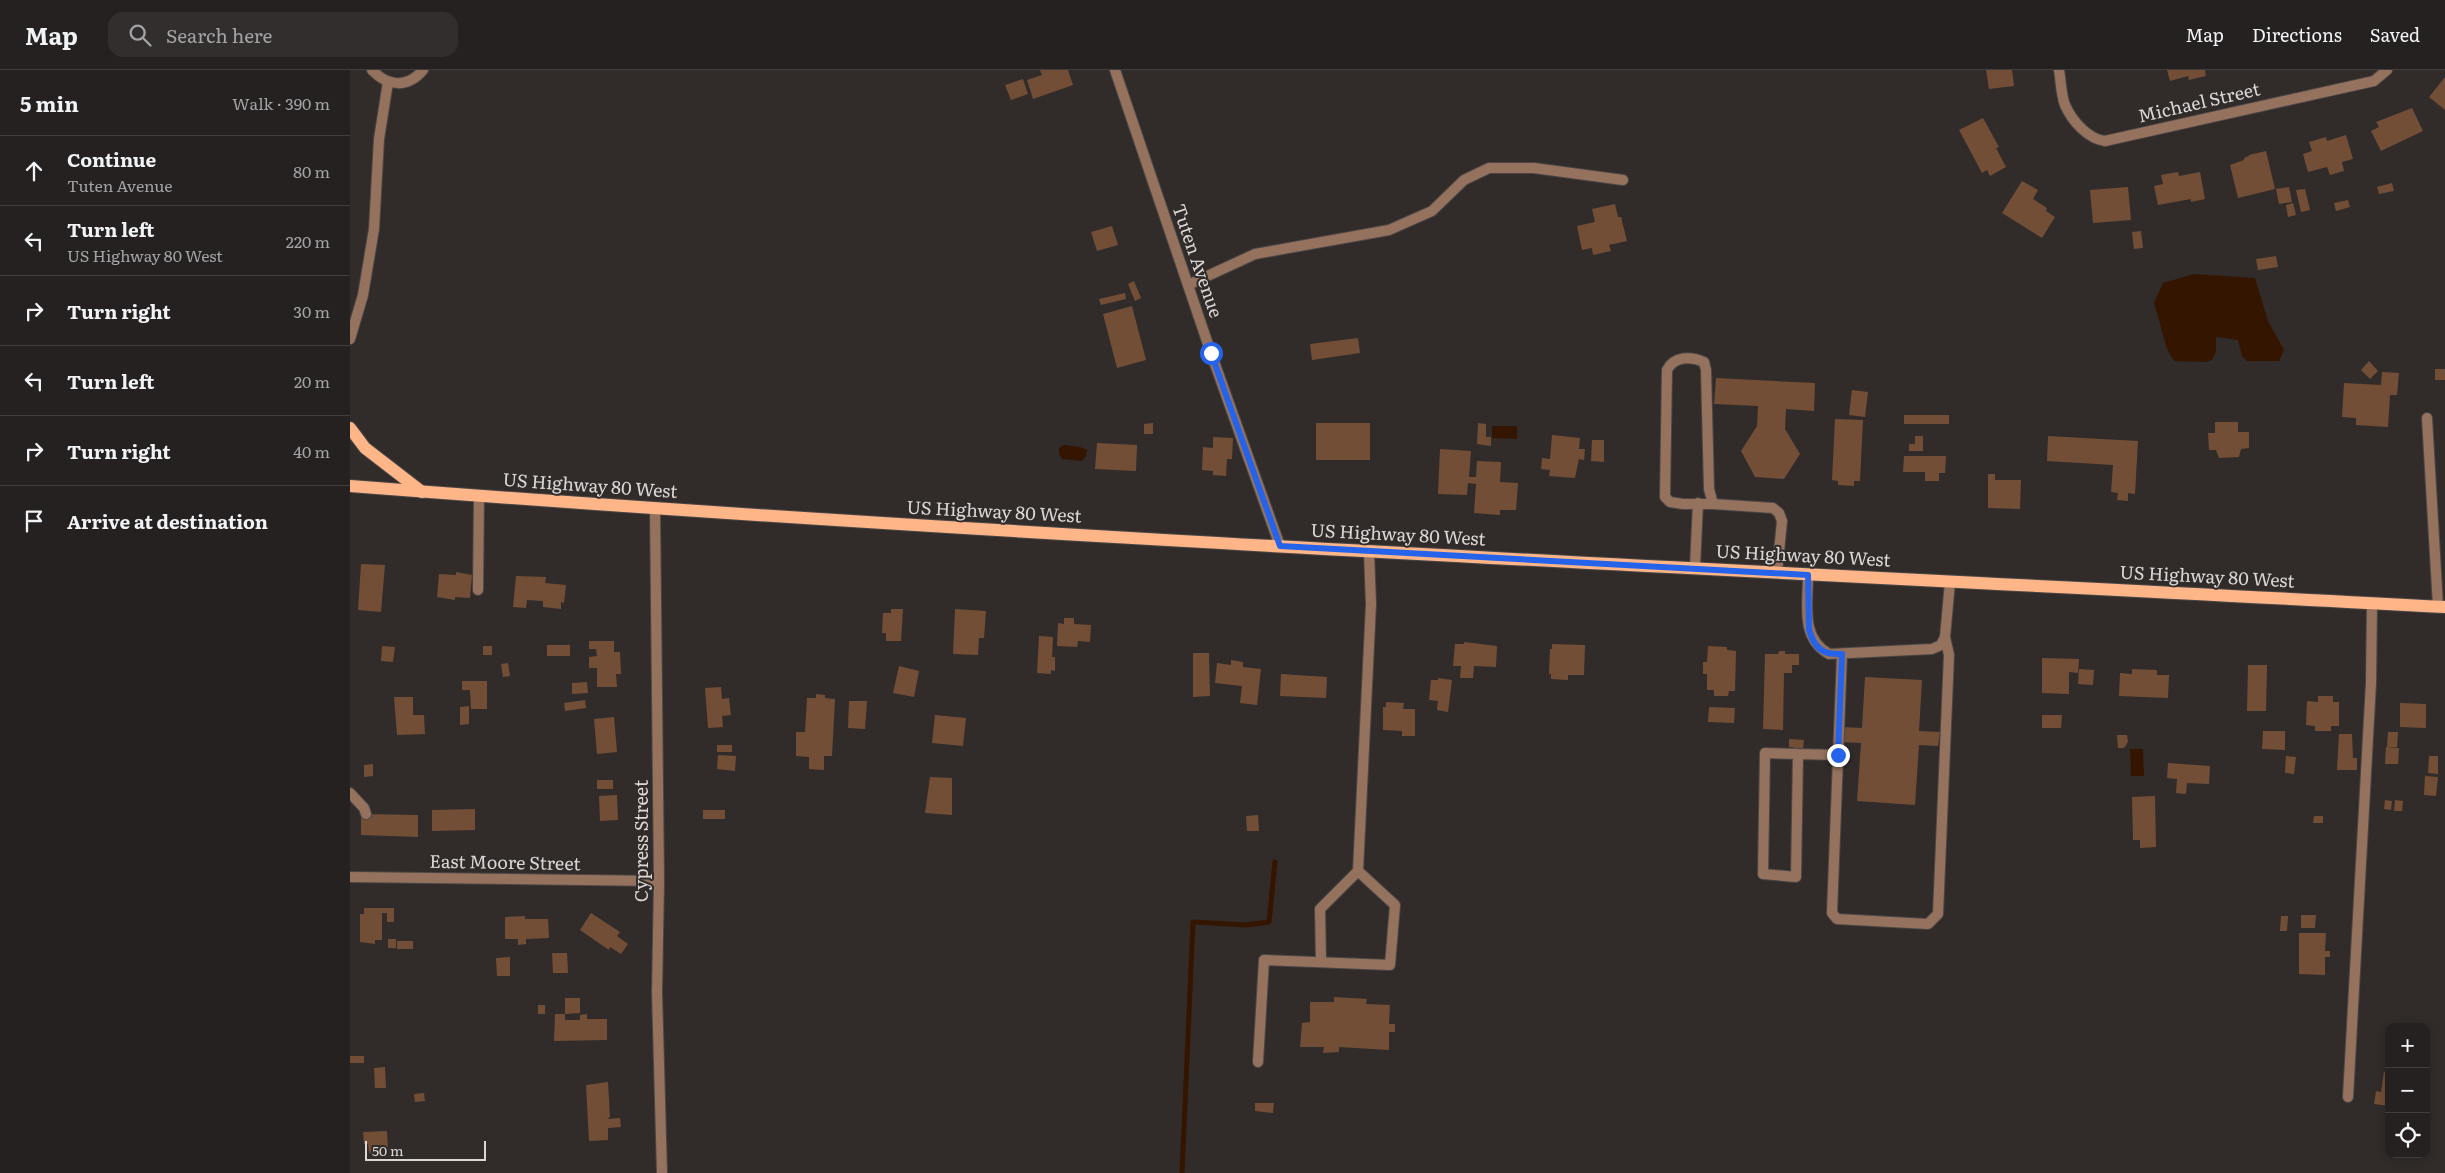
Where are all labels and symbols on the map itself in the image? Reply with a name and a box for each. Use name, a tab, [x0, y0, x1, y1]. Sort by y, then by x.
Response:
street label: Michael Street	[2135, 74, 2263, 129]
street label: Tuten Avenue	[1166, 200, 1231, 321]
route start	[1200, 342, 1223, 365]
street label: US Highway 80 West	[502, 465, 679, 504]
street label: US Highway 80 West	[906, 492, 1083, 529]
street label: US Highway 80 West	[1310, 515, 1487, 552]
street label: US Highway 80 West	[1715, 536, 1892, 573]
street label: US Highway 80 West	[2119, 557, 2296, 594]
route end	[1827, 744, 1850, 767]
street label: Cypress Street	[627, 779, 654, 902]
street label: East Moore Street	[429, 847, 582, 876]
scale bar	[365, 1138, 486, 1161]

